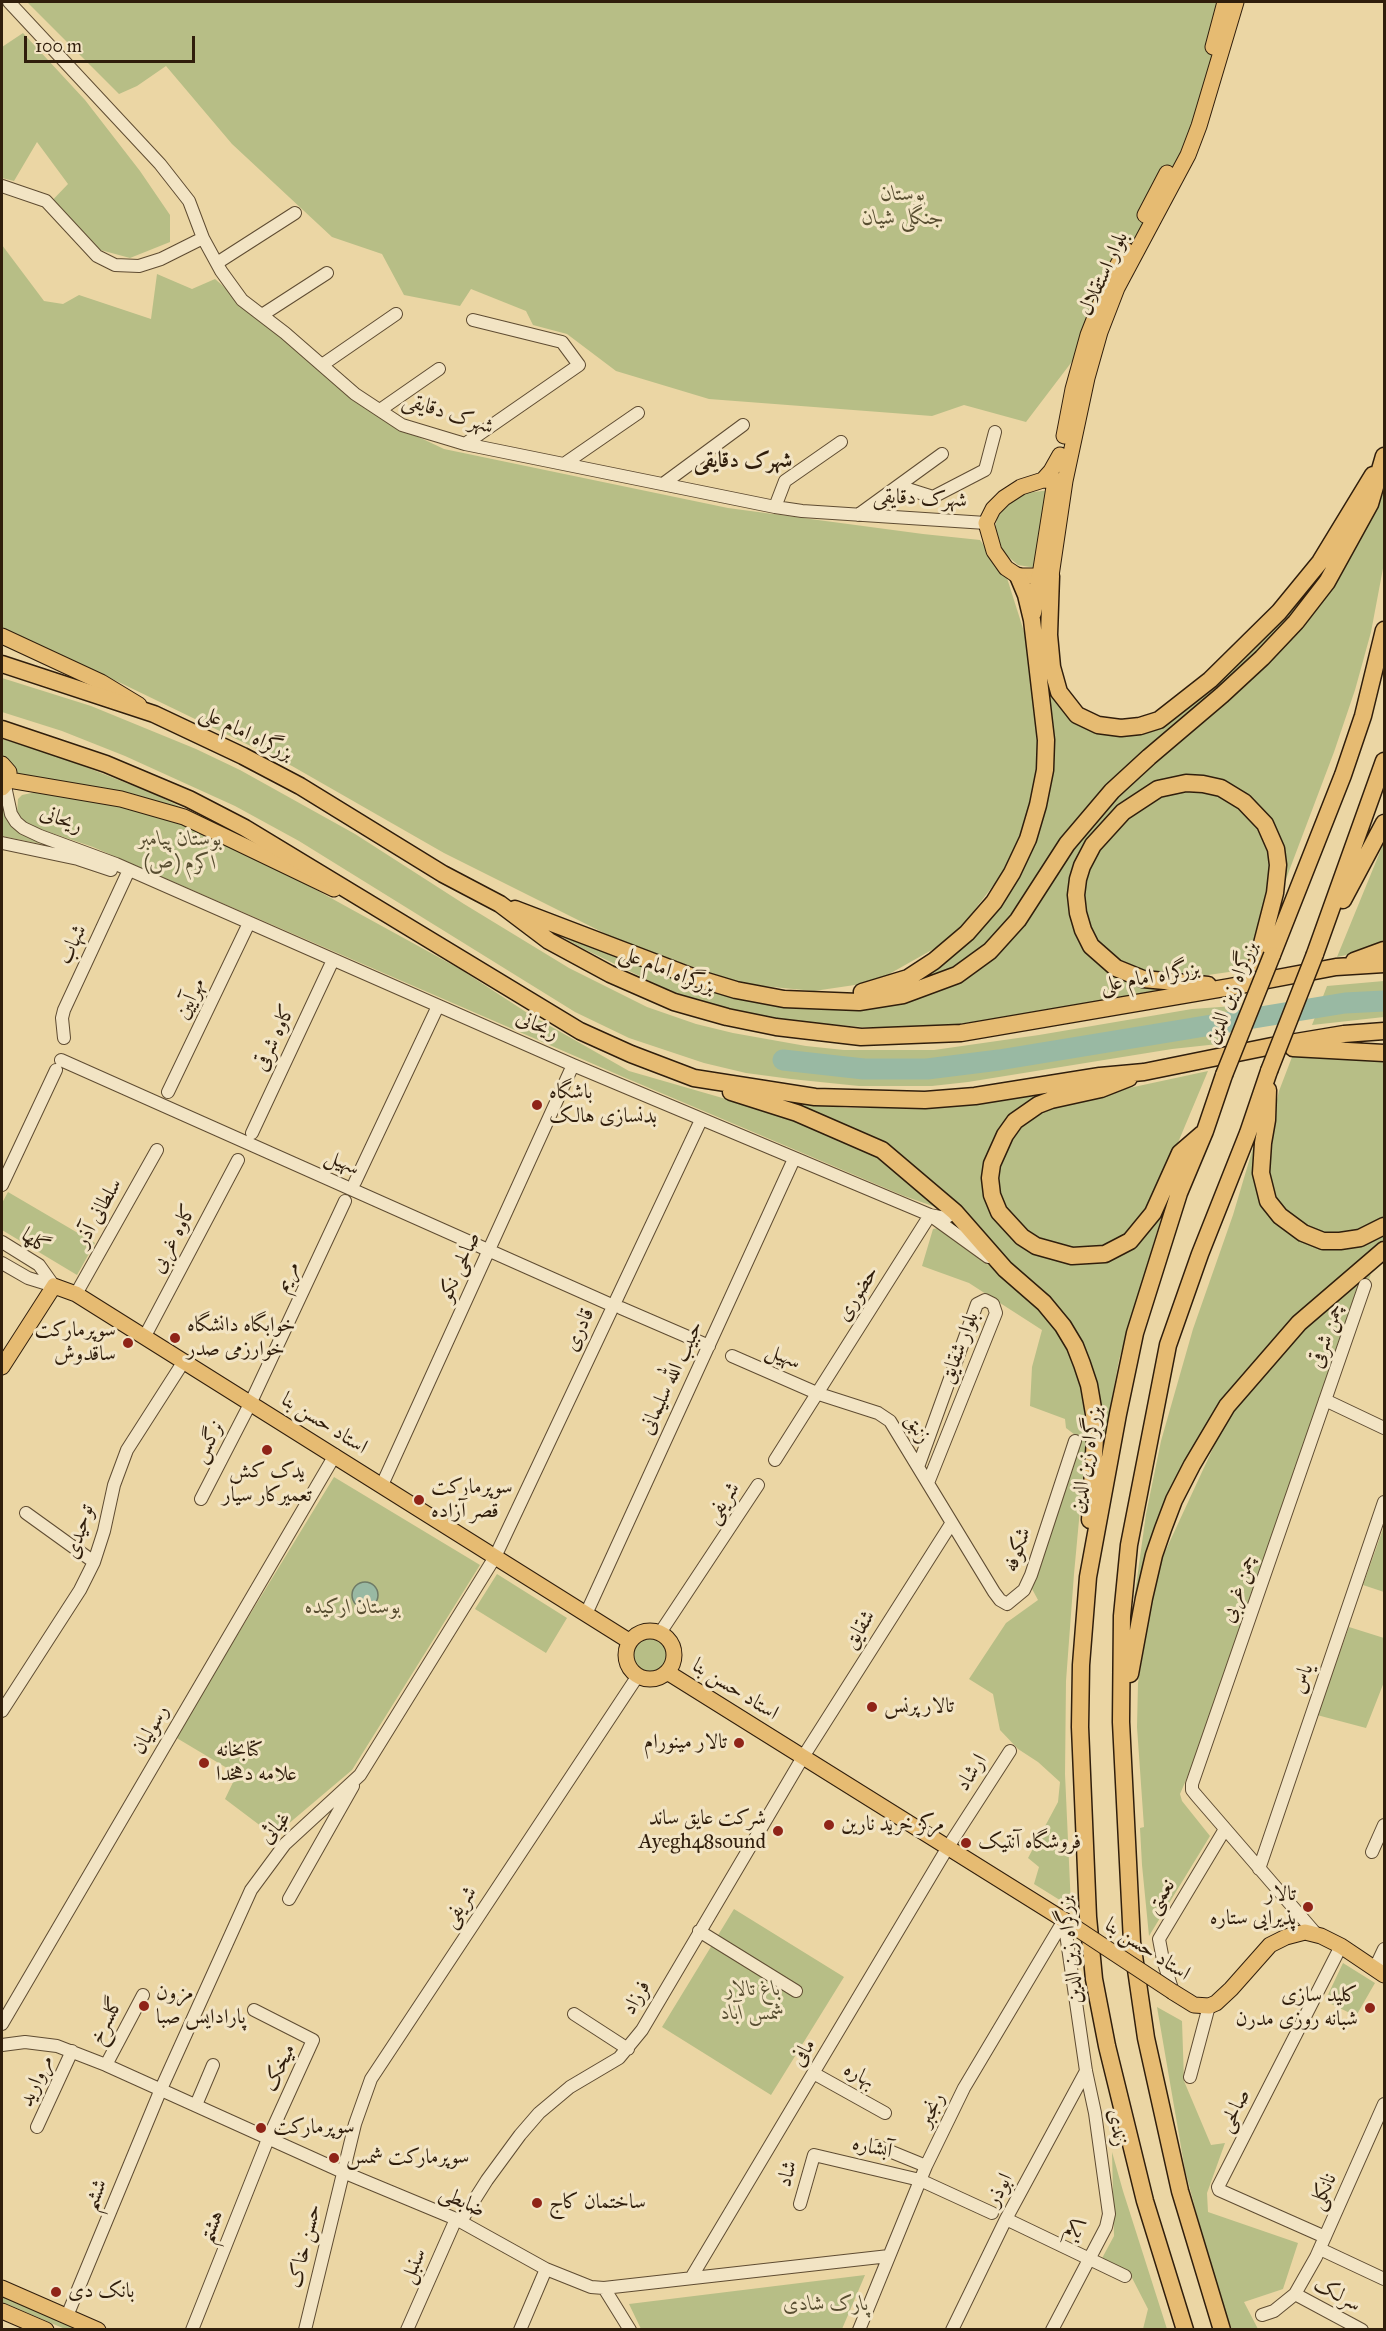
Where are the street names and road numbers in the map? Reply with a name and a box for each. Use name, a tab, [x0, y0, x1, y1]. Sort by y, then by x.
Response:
street label: بلوار استقلال	[1074, 228, 1134, 320]
street label: شهرک دقایقی	[399, 387, 497, 441]
street label: شهرک دقایقی	[872, 484, 968, 514]
street label: بزرگراه امام علی	[195, 701, 297, 767]
street label: ریحانی	[36, 800, 86, 840]
street label: شهاب	[53, 921, 93, 969]
street label: بزرگراه زین الدین	[1200, 938, 1264, 1048]
street label: بزرگراه امام علی	[616, 941, 718, 1001]
street label: بزرگراه امام علی	[1098, 957, 1202, 999]
street label: مهرآیین	[170, 974, 212, 1024]
street label: کاوه شرقی	[249, 1001, 301, 1075]
street label: ریحانی	[512, 1006, 562, 1046]
street label: سهیل	[321, 1144, 363, 1182]
street label: سلطانی آذر	[70, 1174, 128, 1252]
street label: کاوه غربی	[145, 1200, 203, 1278]
street label: گلها	[16, 1223, 54, 1261]
street label: صالحی نکو	[434, 1228, 486, 1306]
street label: مریم	[270, 1257, 306, 1297]
street label: حضوری	[831, 1262, 885, 1326]
street label: چمن شرقی	[1304, 1300, 1350, 1372]
street label: قادری	[559, 1304, 601, 1356]
street label: بلوار شقایق	[935, 1309, 985, 1387]
street label: حبیب الله سلیمانی	[635, 1317, 709, 1439]
street label: سهیل	[762, 1338, 804, 1376]
street label: استاد حسن بنا	[276, 1388, 372, 1460]
street label: بزرگراه زین الدین	[1065, 1404, 1109, 1516]
street label: زنبق	[898, 1409, 936, 1449]
street label: نرگس	[188, 1416, 230, 1468]
street label: شریفی	[700, 1478, 746, 1528]
street label: توحیدی	[60, 1502, 100, 1562]
street label: شکوفه	[999, 1524, 1037, 1576]
street label: چمن غربی	[1216, 1552, 1262, 1626]
street label: شقایق	[838, 1606, 882, 1654]
street label: استاد حسن بنا	[687, 1654, 783, 1726]
street label: یاس	[1286, 1661, 1320, 1697]
street label: رسولیان	[127, 1701, 175, 1759]
street label: ارشاد	[951, 1750, 993, 1796]
street label: غیاثی	[255, 1806, 297, 1850]
street label: نعمتی	[1141, 1875, 1181, 1919]
street label: شریفی	[437, 1882, 483, 1932]
street label: بزرگراه زین الدین	[1053, 1895, 1089, 2005]
street label: استاد حسن بنا	[1099, 1913, 1195, 1987]
street label: فرزاد	[617, 1976, 657, 2020]
street label: گلسرخ	[84, 1993, 130, 2049]
street label: مافی	[786, 2035, 822, 2071]
street label: میخک	[258, 2040, 302, 2096]
street label: مروارید	[14, 2051, 60, 2111]
street label: بهاره	[839, 2057, 879, 2095]
street label: صالحی	[1214, 2085, 1256, 2137]
street label: رنجبر	[913, 2089, 951, 2131]
street label: زندی	[1102, 2107, 1132, 2149]
street label: آبشاره	[849, 2131, 895, 2165]
street label: شاد	[772, 2158, 804, 2190]
street label: ابوذر	[981, 2169, 1019, 2211]
street label: نانکلی	[1305, 2170, 1343, 2214]
street label: ششم	[78, 2175, 114, 2215]
street label: ضابطی	[435, 2181, 489, 2223]
street label: حسن خاک	[282, 2201, 328, 2291]
street label: هشتم	[194, 2207, 230, 2247]
street label: یکم	[1060, 2215, 1088, 2245]
street label: سنبل	[395, 2245, 433, 2287]
street label: سرلک	[1309, 2272, 1365, 2318]

